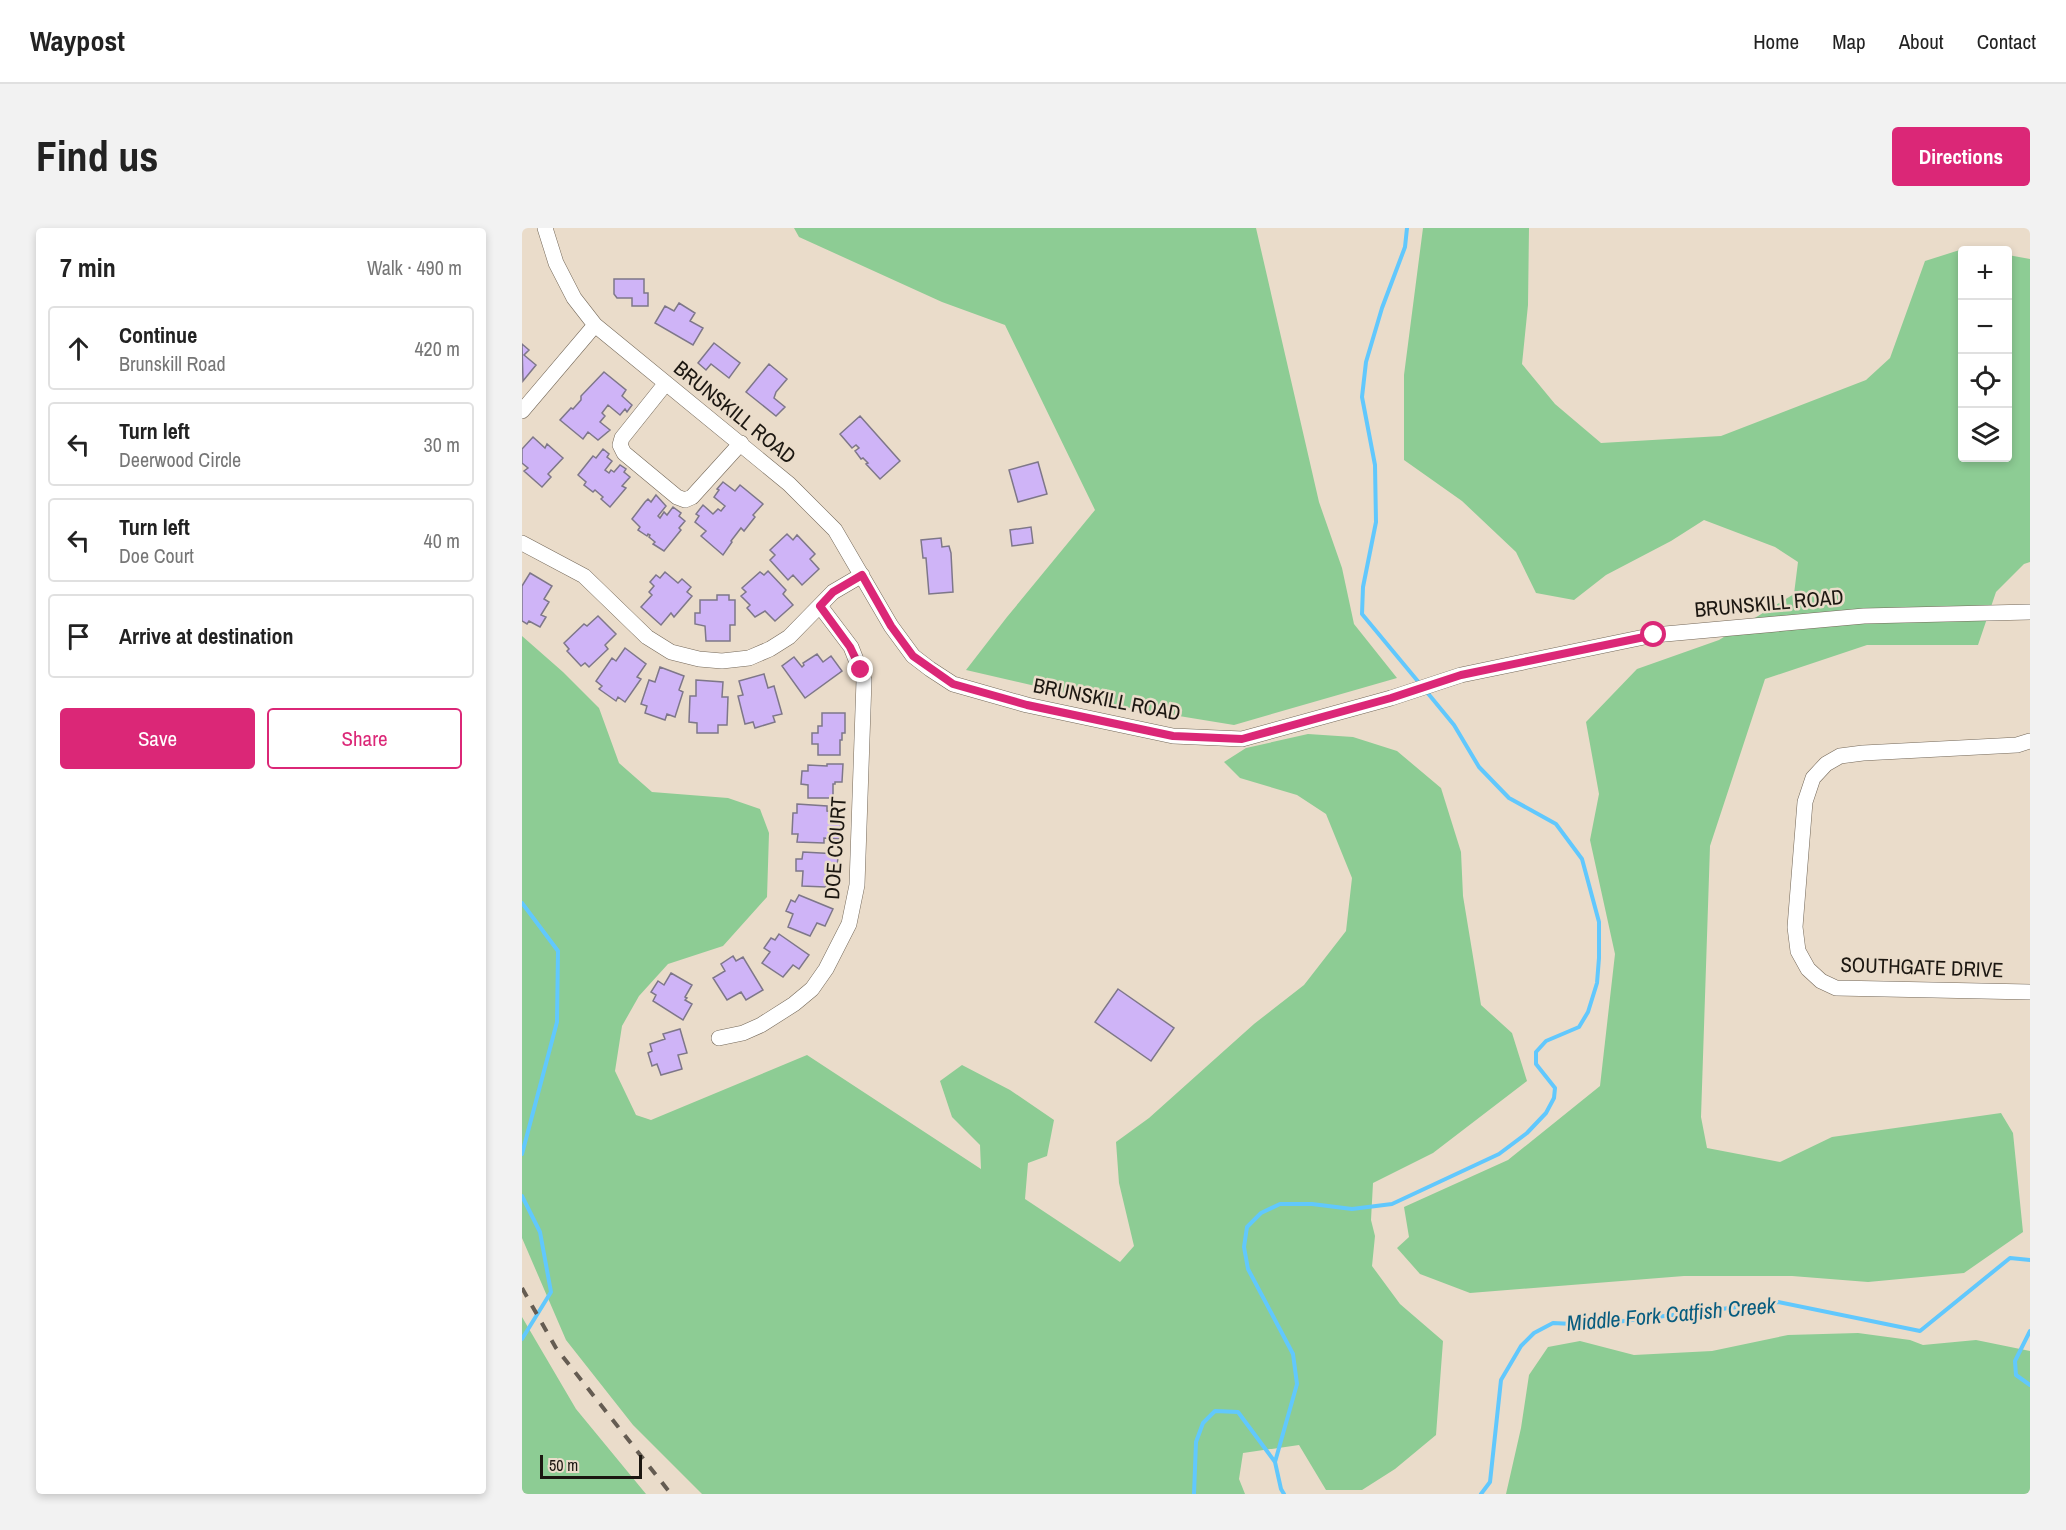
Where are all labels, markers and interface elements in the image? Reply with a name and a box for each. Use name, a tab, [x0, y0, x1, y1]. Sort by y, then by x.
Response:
text: Waypost	[30, 22, 125, 60]
text: Home	[1753, 27, 1799, 56]
text: Map	[1832, 27, 1866, 56]
text: About	[1899, 27, 1944, 56]
text: Contact	[1977, 27, 2036, 56]
button: Directions	[1892, 127, 2030, 186]
text: Find us	[36, 128, 158, 184]
map controls	[1958, 246, 2012, 462]
button: +	[1958, 246, 2012, 300]
text: 7 min	[60, 250, 116, 285]
text: Walk · 490 m	[367, 254, 462, 281]
button: −	[1958, 300, 2012, 354]
text: Continue	[119, 320, 197, 350]
icon: ahead	[62, 332, 95, 365]
text: 420 m	[414, 335, 460, 362]
text: Brunskill Road	[119, 350, 226, 377]
street label: BRUNSKILL ROAD	[668, 354, 802, 470]
button: locate	[1958, 354, 2012, 408]
button: layers	[1958, 408, 2012, 462]
text: Turn left	[119, 416, 190, 446]
icon: left	[62, 428, 95, 461]
text: 30 m	[424, 431, 460, 458]
text: Deerwood Circle	[119, 446, 241, 473]
text: Turn left	[119, 512, 190, 542]
icon: left	[62, 524, 95, 557]
text: 40 m	[424, 527, 460, 554]
text: Doe Court	[119, 542, 194, 569]
street label: BRUNSKILL ROAD	[1693, 582, 1845, 624]
icon: arrive	[62, 620, 95, 653]
text: Arrive at destination	[119, 621, 293, 651]
route start	[1640, 621, 1666, 647]
route end	[847, 656, 873, 682]
street label: BRUNSKILL ROAD	[1031, 670, 1183, 728]
button: Save	[60, 708, 255, 769]
button: Share	[267, 708, 462, 769]
street label: DOE COURT	[817, 795, 853, 900]
street label: SOUTHGATE DRIVE	[1840, 950, 2004, 984]
water label: Middle Fork Catfish Creek	[1565, 1290, 1778, 1338]
scale bar	[540, 1452, 642, 1480]
text: 50 m	[549, 1454, 578, 1476]

